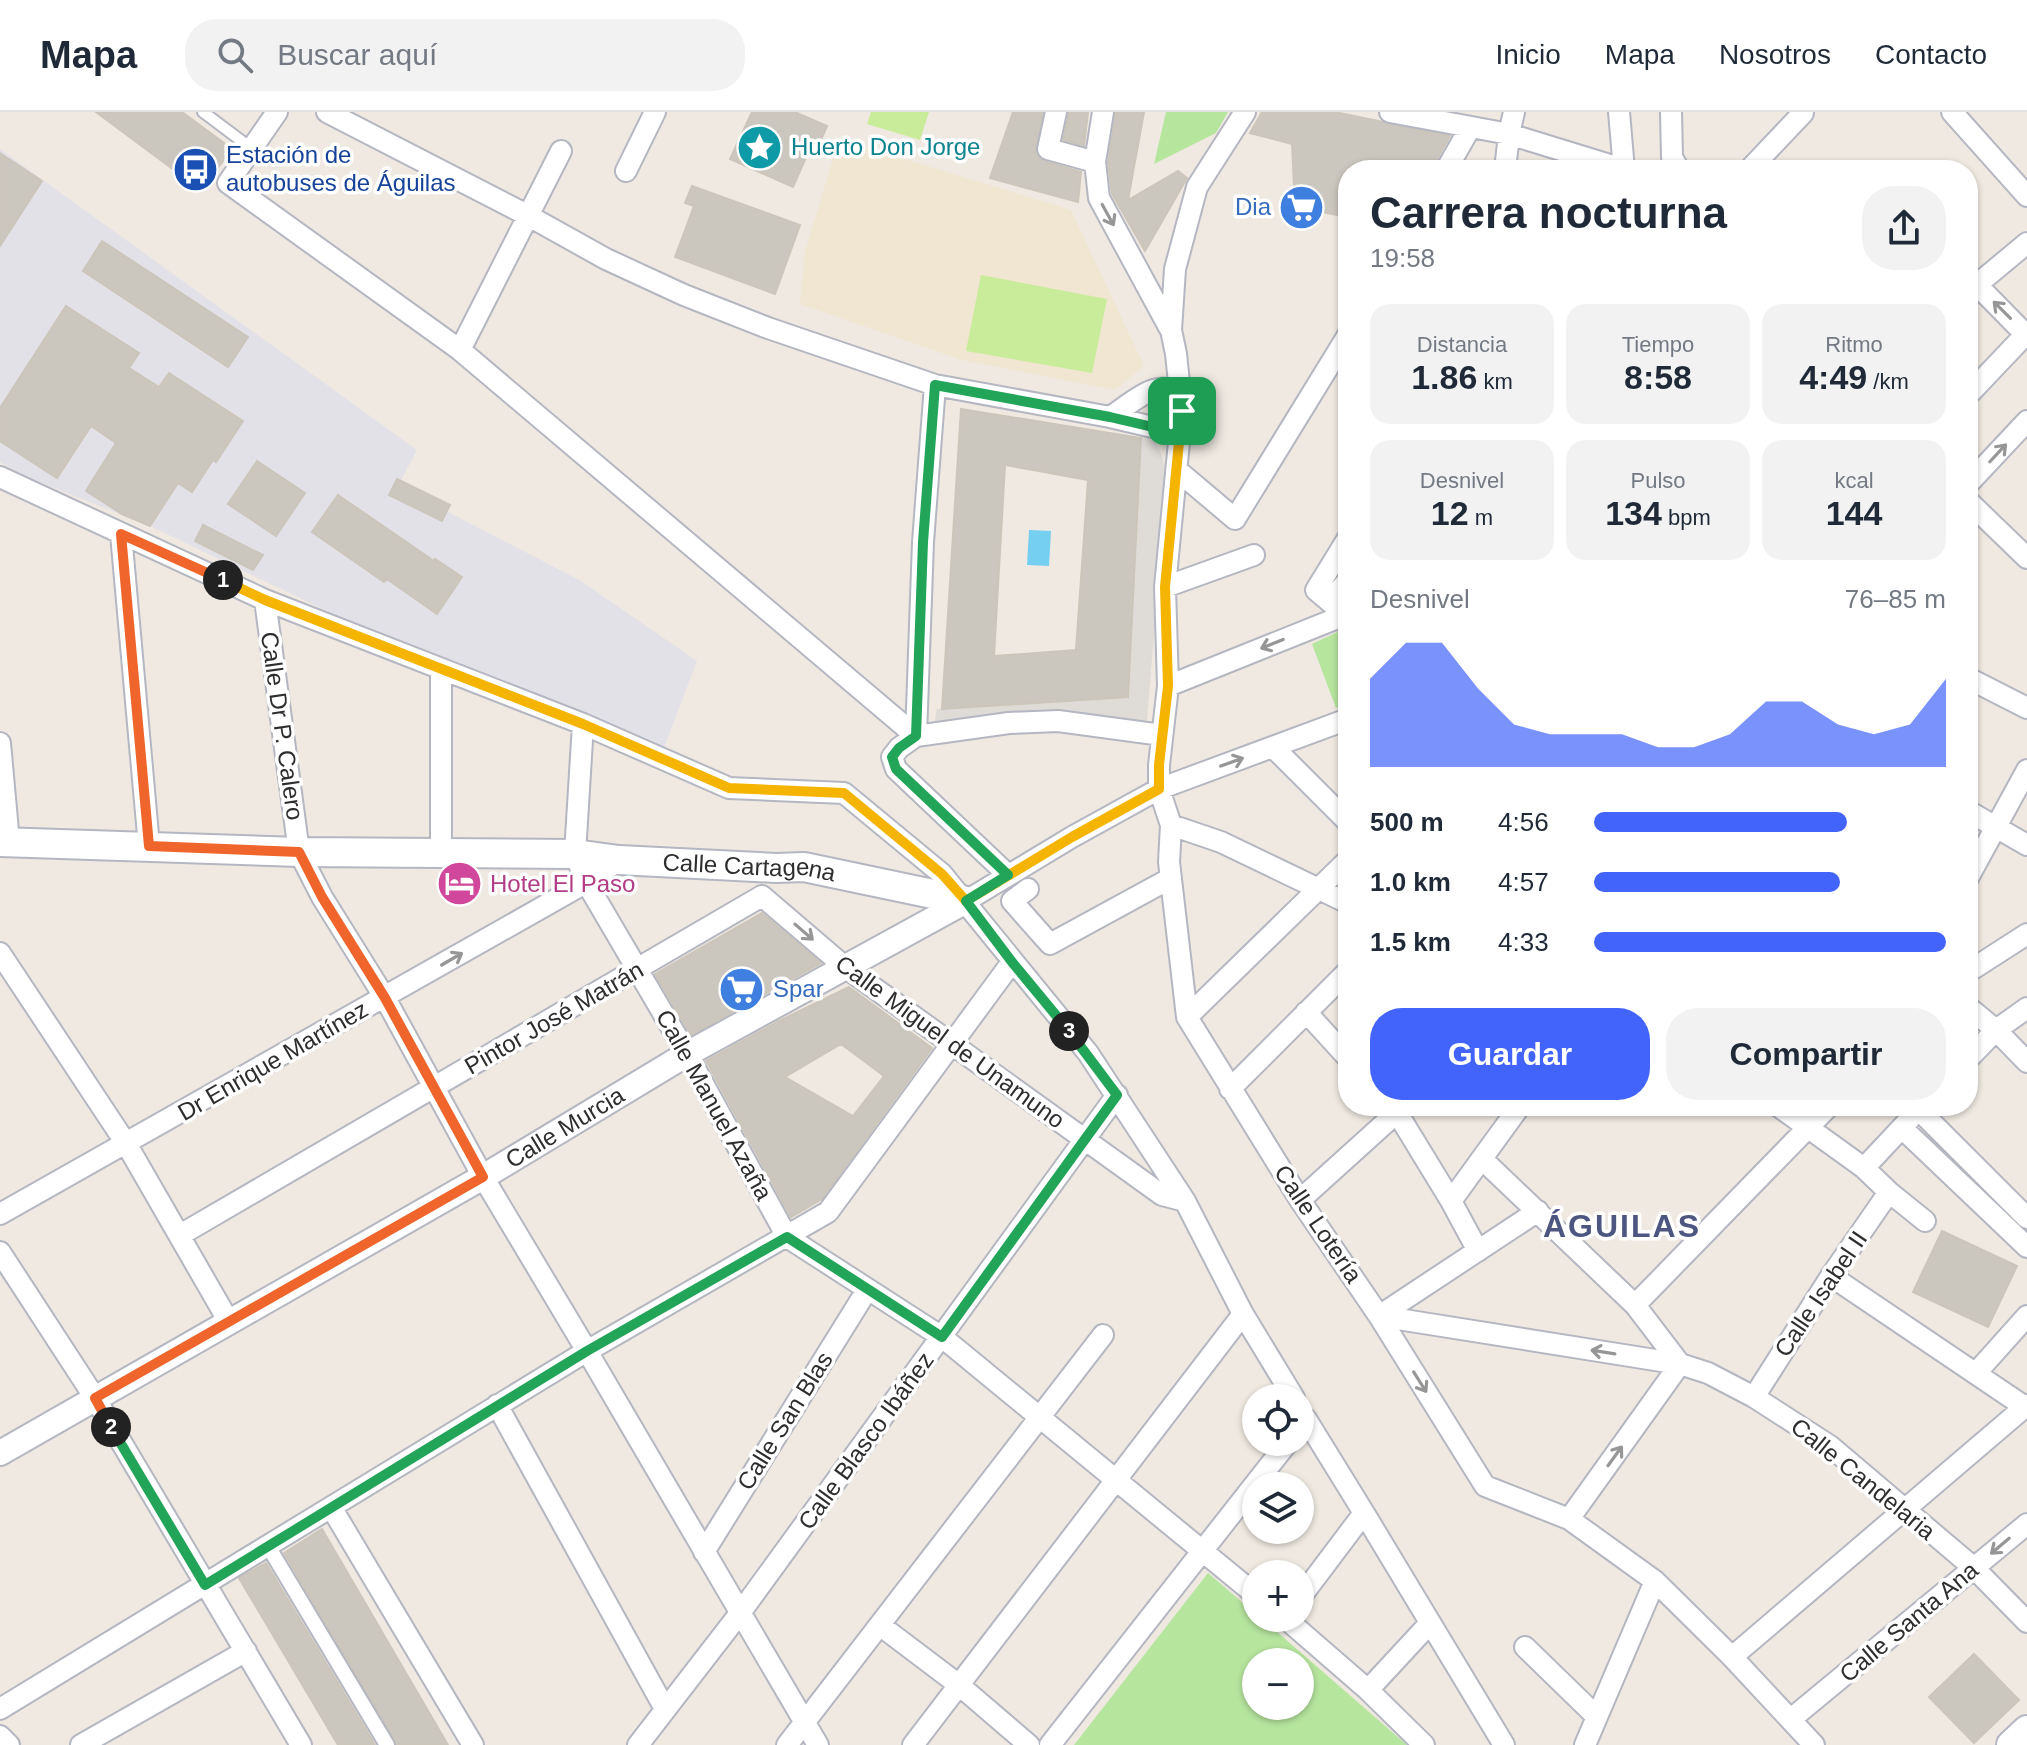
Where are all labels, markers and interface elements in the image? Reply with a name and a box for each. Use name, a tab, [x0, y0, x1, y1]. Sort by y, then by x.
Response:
search box	[185, 19, 745, 91]
icon: search	[213, 33, 257, 77]
text: Mapa	[40, 34, 137, 76]
text: Buscar aquí	[277, 38, 437, 71]
text: Inicio	[1495, 39, 1561, 70]
text: Mapa	[1605, 39, 1675, 70]
text: Nosotros	[1719, 39, 1831, 70]
text: Contacto	[1875, 39, 1987, 70]
place icon: Huerto Don Jorge	[736, 123, 784, 171]
place label: Huerto Don Jorge	[791, 133, 980, 160]
place label: Estación de autobuses de Águilas	[226, 141, 456, 196]
bus stop icon: Estación de autobuses de Águilas	[171, 145, 219, 193]
supermarket icon: Dia	[1278, 183, 1326, 231]
button: share	[1862, 186, 1946, 270]
text: Carrera nocturna	[1370, 188, 1727, 237]
place label: Dia	[1235, 193, 1272, 220]
one-way arrow	[1101, 203, 1117, 226]
text: 19:58	[1370, 243, 1435, 273]
one-way arrow	[1993, 301, 2012, 320]
text: Distancia	[1417, 332, 1507, 357]
text: Tiempo	[1622, 332, 1694, 357]
text: Ritmo	[1825, 332, 1883, 357]
text: 1.86	[1411, 358, 1477, 396]
text: 8:58	[1624, 358, 1692, 396]
text: 4:49	[1799, 358, 1867, 396]
text: km	[1477, 369, 1513, 394]
text: /km	[1867, 369, 1909, 394]
pin	[1148, 377, 1216, 445]
icon: arrive	[1160, 389, 1204, 433]
one-way arrow	[1988, 443, 2006, 463]
text: Desnivel	[1420, 468, 1504, 493]
text: Pulso	[1630, 468, 1686, 493]
text: kcal	[1834, 468, 1874, 493]
text: 12	[1431, 494, 1469, 532]
text: 134	[1605, 494, 1662, 532]
text: 144	[1826, 494, 1882, 532]
text: m	[1469, 505, 1493, 530]
text: bpm	[1662, 505, 1711, 530]
pin: 1	[203, 560, 243, 600]
text: 1	[217, 567, 229, 592]
text: Desnivel	[1370, 584, 1470, 614]
text: 76–85 m	[1845, 584, 1946, 614]
street label: Calle Dr P. Calero	[256, 630, 309, 822]
one-way arrow	[1260, 638, 1285, 652]
one-way arrow	[1219, 754, 1244, 769]
text: 500 m	[1370, 807, 1444, 837]
text: 4:56	[1498, 807, 1549, 837]
street label: Calle Cartagena	[662, 848, 839, 886]
hotel icon: Hotel El Paso	[435, 860, 483, 908]
text: 1.0 km	[1370, 867, 1451, 897]
text: 4:57	[1498, 867, 1549, 897]
place label: Hotel El Paso	[490, 870, 635, 897]
one-way arrow	[793, 923, 813, 941]
text: 1.5 km	[1370, 927, 1451, 957]
text: 4:33	[1498, 927, 1549, 957]
street label: Calle Miguel de Unamuno	[831, 950, 1070, 1134]
one-way arrow	[440, 951, 464, 966]
street label: Pintor José Matrán	[460, 956, 648, 1080]
supermarket icon: Spar	[718, 965, 766, 1013]
place label: Spar	[773, 975, 824, 1002]
street label: Dr Enrique Martínez	[173, 995, 372, 1126]
street label: Calle Manuel Azaña	[651, 1005, 778, 1205]
button: Guardar	[1370, 1008, 1650, 1100]
button: Compartir	[1666, 1008, 1946, 1100]
pin: 3	[1049, 1011, 1089, 1051]
text: 3	[1063, 1018, 1075, 1043]
street label: Calle Murcia	[501, 1081, 629, 1173]
street label: Calle Lotería	[1269, 1160, 1368, 1288]
district label: ÁGUILAS	[1543, 1208, 1701, 1244]
street label: Calle Isabel II	[1769, 1226, 1872, 1362]
one-way arrow	[1591, 1344, 1617, 1359]
street label: Calle San Blas	[731, 1347, 838, 1495]
street label: Calle Blasco Ibáñez	[792, 1347, 939, 1534]
one-way arrow	[1413, 1370, 1429, 1393]
map controls	[1242, 1384, 1314, 1720]
button: locate	[1242, 1384, 1314, 1456]
pin: 2	[91, 1407, 131, 1447]
street label: Calle Candelaria	[1786, 1412, 1941, 1545]
text: 2	[105, 1414, 117, 1439]
one-way arrow	[1606, 1446, 1623, 1467]
button: layers	[1242, 1472, 1314, 1544]
one-way arrow	[1991, 1537, 2011, 1555]
street label: Calle Santa Ana	[1834, 1556, 1984, 1687]
button: +	[1242, 1560, 1314, 1632]
button: −	[1242, 1648, 1314, 1720]

